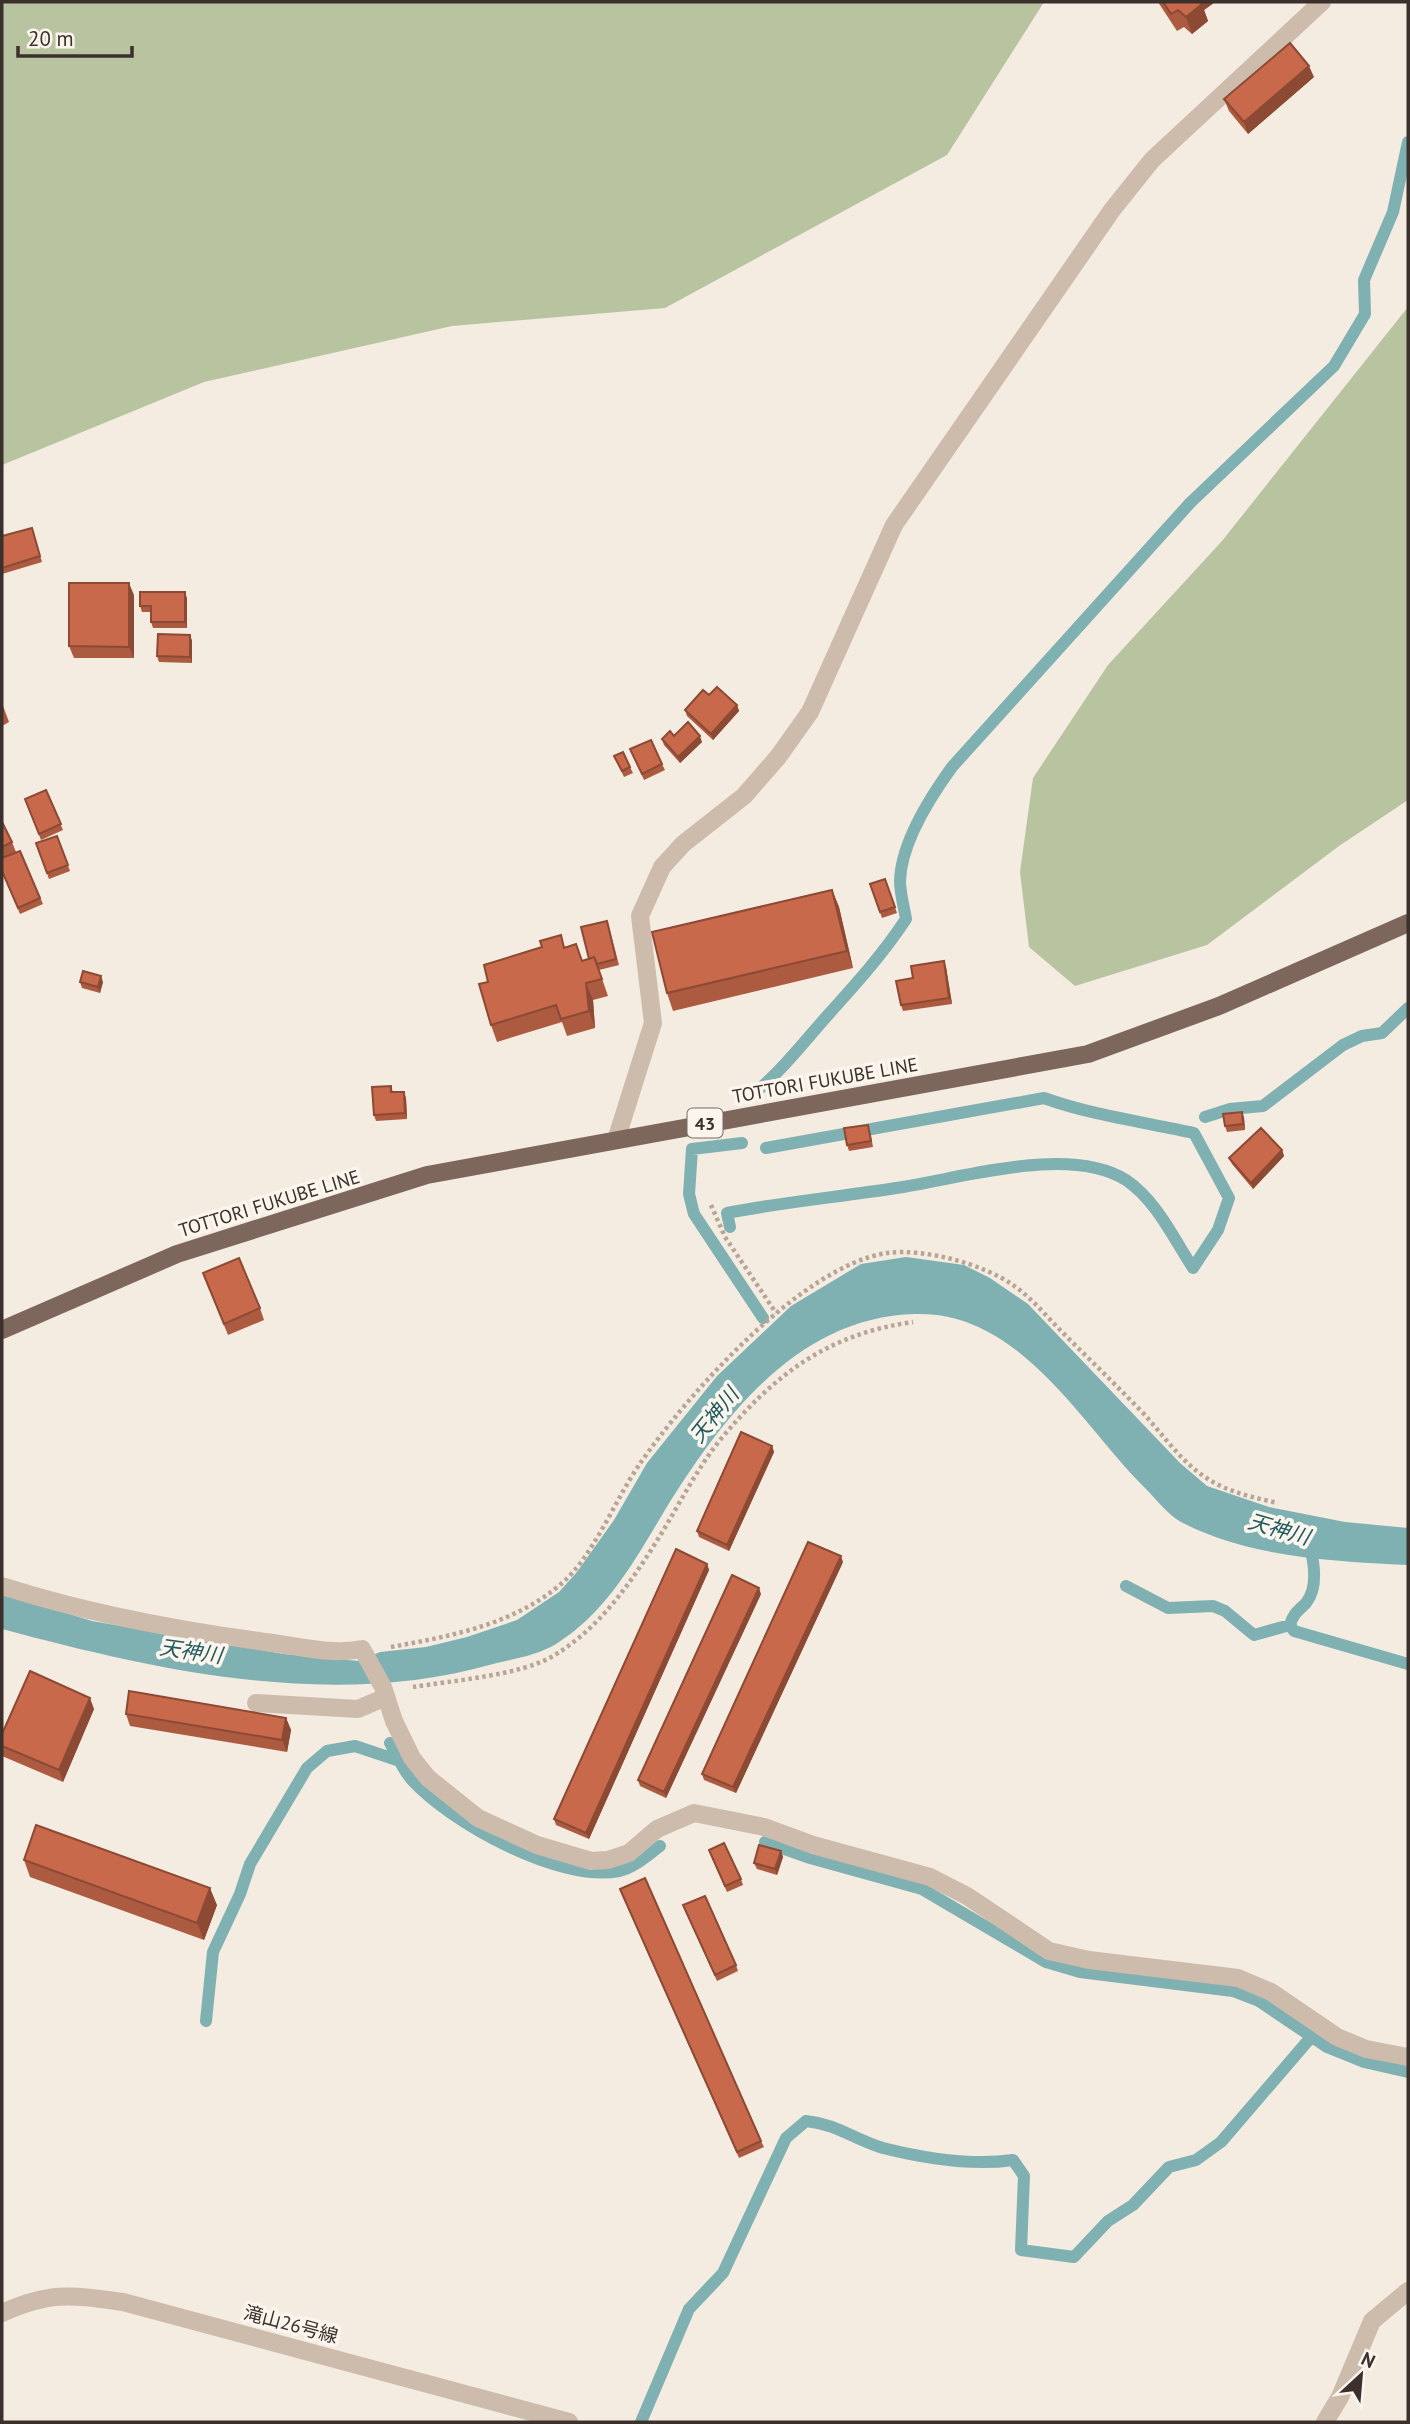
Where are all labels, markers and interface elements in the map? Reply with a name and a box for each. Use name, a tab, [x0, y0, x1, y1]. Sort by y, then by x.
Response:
scale bar	[18, 14, 131, 58]
text: 20 m	[28, 25, 74, 52]
street label: TOTTORI FUKUBE LINE	[730, 1052, 920, 1108]
road number: 43	[688, 1108, 722, 1138]
street label: TOTTORI FUKUBE LINE	[176, 1164, 362, 1242]
water label: 天神川	[684, 1380, 746, 1448]
water label: 天神川	[1245, 1507, 1315, 1551]
water label: 天神川	[158, 1633, 226, 1669]
street label: 滝山26号線	[241, 2300, 341, 2348]
north arrow	[1326, 2340, 1396, 2410]
text: N	[1358, 2346, 1379, 2373]

